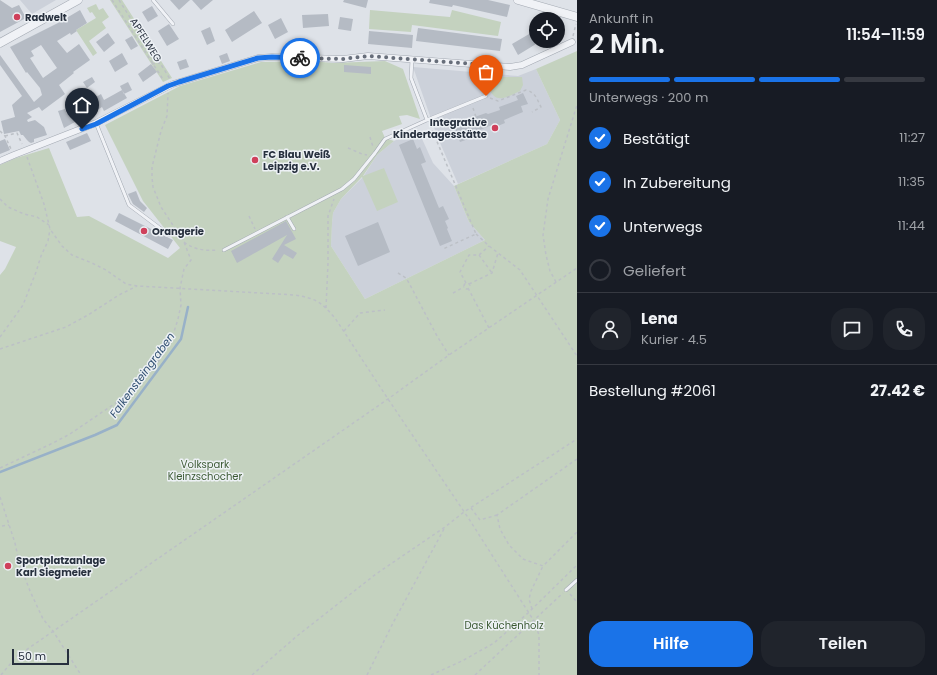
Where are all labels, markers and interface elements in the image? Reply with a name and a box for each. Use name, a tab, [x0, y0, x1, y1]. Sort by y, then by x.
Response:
text: Ankunft in	[589, 9, 653, 28]
place label: Radwelt	[25, 10, 67, 25]
marker: Radwelt	[12, 12, 22, 22]
map controls	[529, 12, 565, 48]
button: locate	[529, 12, 565, 48]
street label: APFELWEG	[126, 15, 166, 65]
text: 11:54–11:59	[846, 24, 925, 45]
text: 2 Min.	[589, 26, 665, 62]
courier	[280, 38, 320, 78]
icon: bike	[289, 47, 311, 69]
pin	[469, 55, 503, 96]
icon: bag	[475, 61, 497, 83]
pin	[65, 88, 99, 129]
text: Unterwegs · 200 m	[589, 88, 708, 107]
icon: home	[71, 94, 93, 116]
place label: Integrative Kindertagesstätte	[393, 115, 487, 142]
marker: Integrative Kindertagesstätte	[490, 123, 500, 133]
icon: check	[589, 127, 611, 149]
text: Bestätigt	[623, 128, 690, 149]
text: 11:27	[899, 128, 925, 147]
place label: FC Blau Weiß Leipzig e.V.	[263, 147, 331, 174]
marker: FC Blau Weiß Leipzig e.V.	[250, 155, 260, 165]
icon: check	[589, 171, 611, 193]
text: In Zubereitung	[623, 172, 731, 193]
text: 11:35	[898, 172, 925, 191]
icon: check	[589, 215, 611, 237]
text: Unterwegs	[623, 216, 703, 237]
text: 11:44	[898, 216, 925, 235]
place label: Orangerie	[152, 224, 204, 239]
marker: Orangerie	[139, 226, 149, 236]
text: Geliefert	[623, 260, 686, 281]
button: person	[589, 308, 631, 350]
text: Lena	[641, 308, 678, 329]
button: chat	[831, 308, 873, 350]
button: phone	[883, 308, 925, 350]
water label: Falkensteingraben	[106, 329, 178, 421]
text: Kurier · 4.5	[641, 330, 707, 349]
text: Bestellung #2061	[589, 380, 716, 401]
text: 27.42 €	[870, 380, 925, 401]
park label: Volkspark Kleinzschocher	[168, 457, 243, 484]
place label: Sportplatzanlage Karl Siegmeier	[16, 553, 105, 580]
marker: Sportplatzanlage Karl Siegmeier	[3, 561, 13, 571]
park label: Das Küchenholz	[465, 618, 544, 633]
button: Hilfe	[589, 621, 753, 667]
button: Teilen	[761, 621, 925, 667]
scale bar	[12, 647, 69, 666]
text: 50 m	[18, 648, 46, 664]

